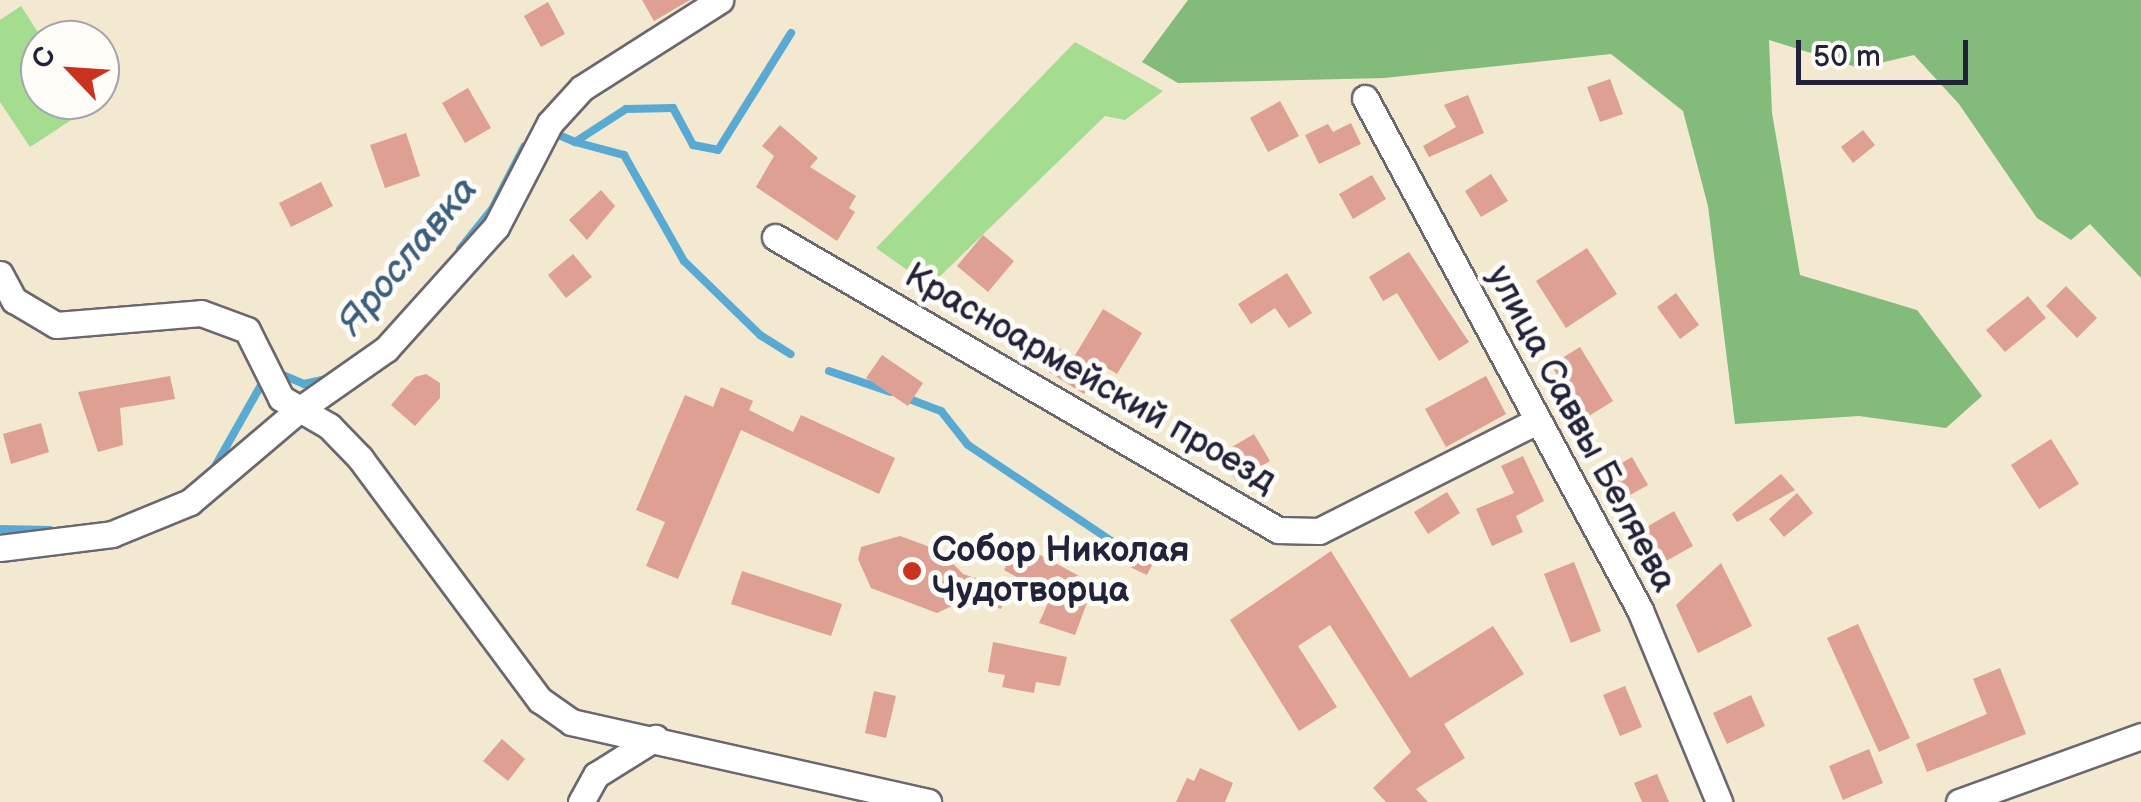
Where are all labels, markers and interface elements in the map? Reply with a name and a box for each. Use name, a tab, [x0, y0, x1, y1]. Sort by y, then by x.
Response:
north arrow	[20, 20, 120, 120]
scale bar	[1801, 20, 1974, 82]
text: 50 m	[1813, 39, 1881, 75]
text: С	[25, 42, 63, 74]
water label: Ярославка	[328, 167, 488, 345]
street label: Красноармейский проезд	[897, 255, 1283, 503]
street label: улица Саввы Беляева	[1477, 259, 1685, 599]
place label: Собор Николая Чудотворца	[932, 530, 1189, 612]
marker: Собор Николая Чудотворца	[901, 560, 923, 582]

